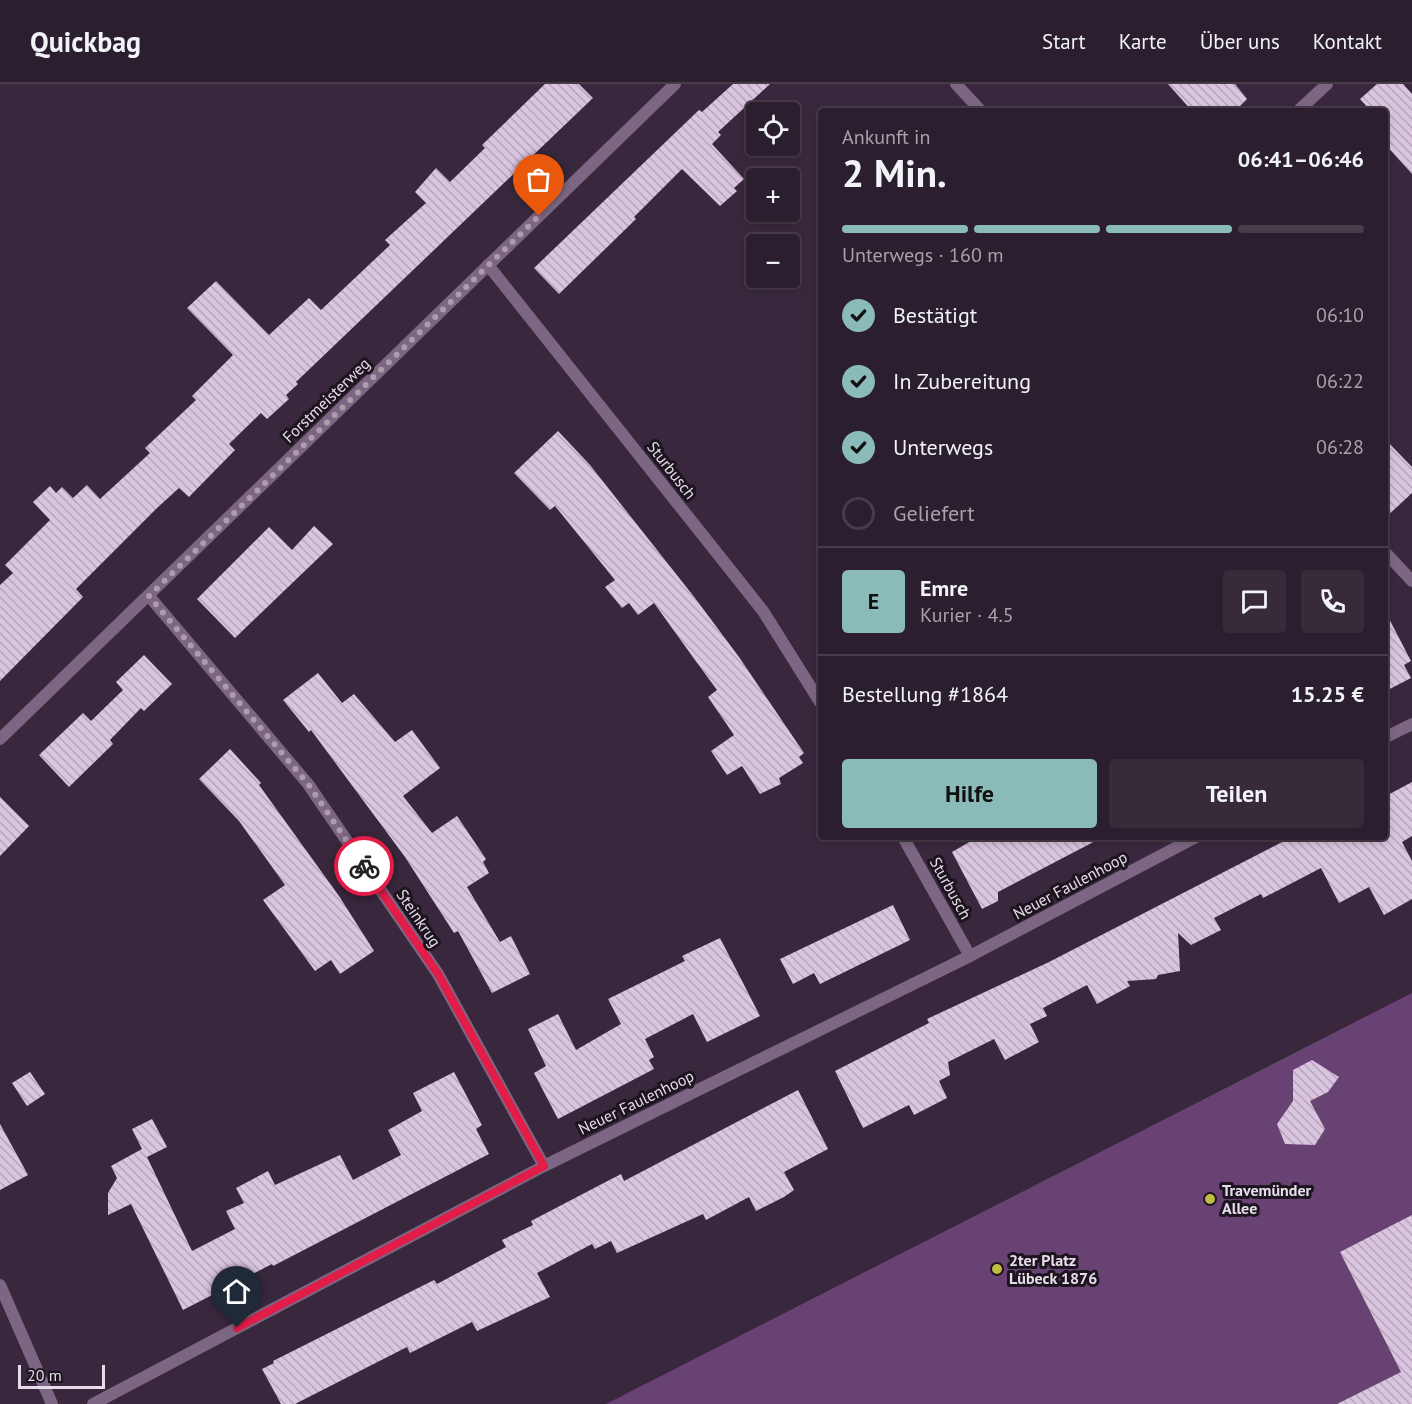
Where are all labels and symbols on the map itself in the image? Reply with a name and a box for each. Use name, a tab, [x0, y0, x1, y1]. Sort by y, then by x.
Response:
pin	[513, 154, 564, 216]
street label: Forstmeisterweg	[278, 353, 374, 447]
street label: Sturbusch	[643, 437, 701, 503]
courier	[334, 836, 394, 896]
street label: Neuer Faulenhoop	[1010, 847, 1130, 923]
street label: Sturbusch	[926, 853, 976, 923]
street label: Steinkrug	[392, 885, 446, 951]
street label: Neuer Faulenhoop	[575, 1065, 697, 1139]
place label: Travemünder Allee	[1222, 1180, 1312, 1218]
marker: Travemünder Allee	[1203, 1192, 1217, 1206]
place label: 2ter Platz Lübeck 1876	[1009, 1250, 1097, 1288]
marker: 2ter Platz Lübeck 1876	[990, 1262, 1004, 1276]
pin	[211, 1266, 262, 1328]
scale bar	[18, 1362, 105, 1390]

